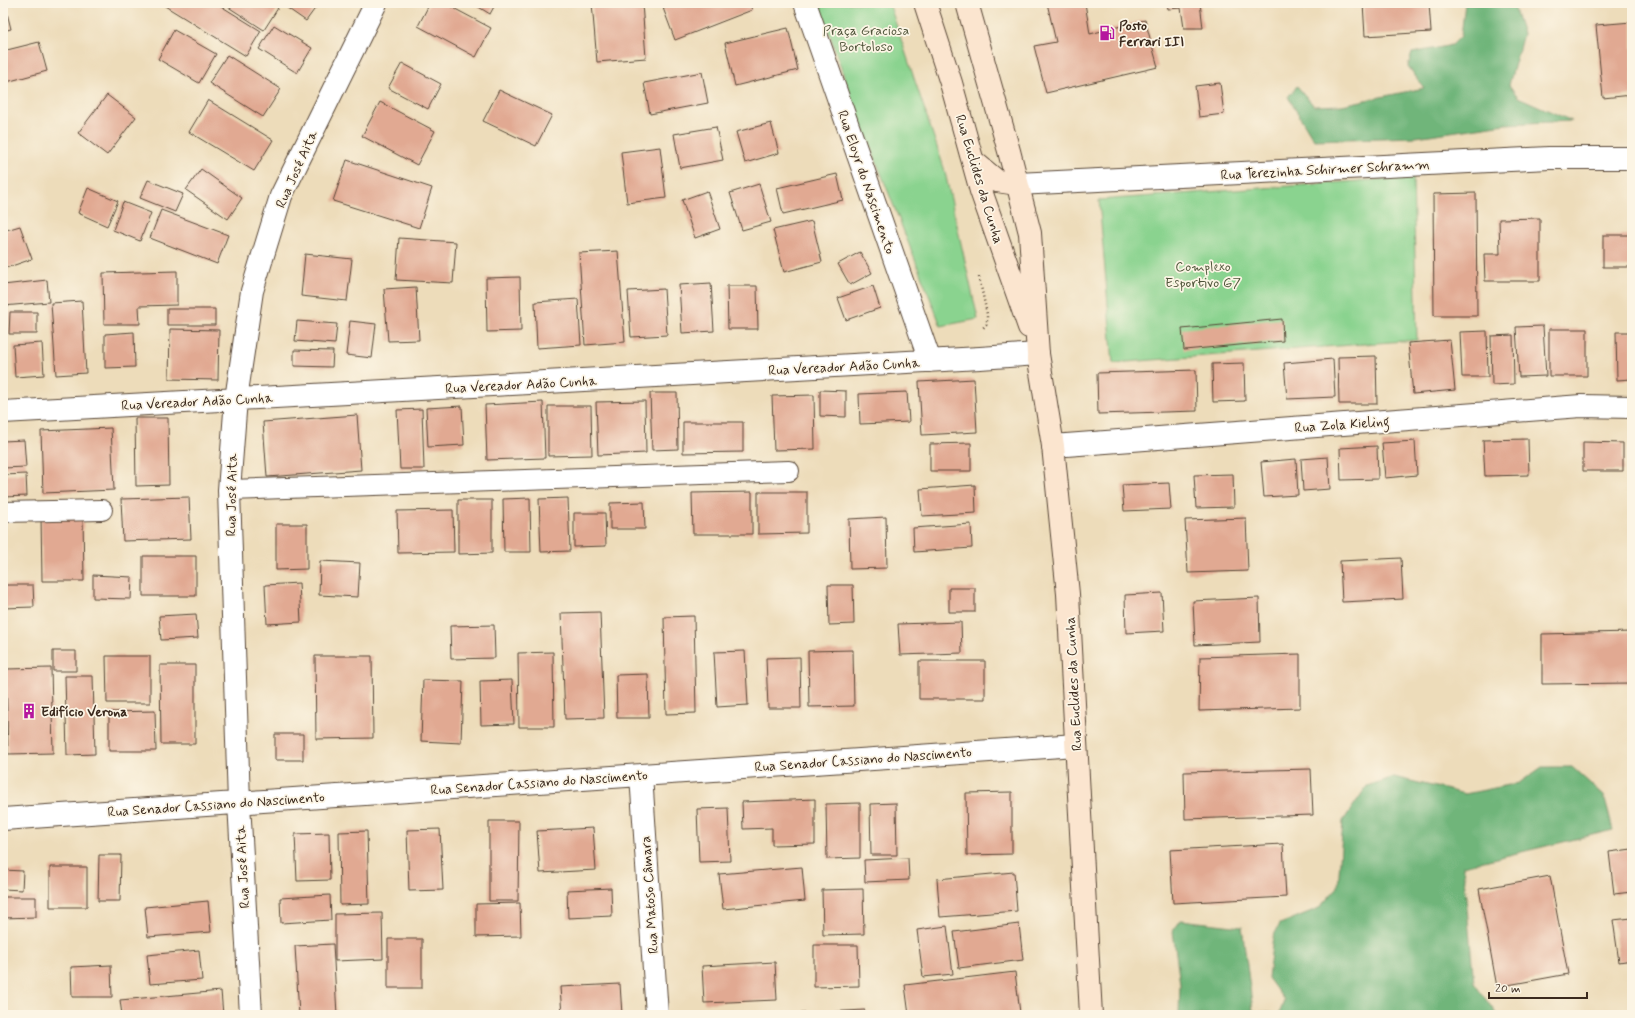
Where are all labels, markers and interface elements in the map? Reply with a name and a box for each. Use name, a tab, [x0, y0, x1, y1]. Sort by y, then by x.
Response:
place label: Posto Ferrari III	[1119, 17, 1184, 51]
park label: Praça Graciosa Bortoloso	[823, 22, 909, 56]
fuel station icon: Posto Ferrari III	[1098, 24, 1116, 42]
street label: Rua Eloyr do Nascimento	[833, 108, 899, 257]
street label: Rua Euclides da Cunha	[951, 112, 1007, 246]
street label: Rua José Aita	[272, 127, 322, 211]
street label: Rua Terezinha Schirmer Schramm	[1220, 156, 1430, 184]
park label: Complexo Esportivo G7	[1165, 258, 1241, 292]
street label: Rua Vereador Adão Cunha	[768, 354, 921, 380]
street label: Rua Vereador Adão Cunha	[445, 372, 598, 398]
street label: Rua Vereador Adão Cunha	[121, 389, 274, 415]
street label: Rua Zola Kieling	[1294, 413, 1390, 439]
street label: Rua José Aita	[222, 453, 242, 537]
street label: Rua Euclides da Cunha	[1061, 616, 1087, 752]
building icon: Edifício Verona	[20, 702, 38, 720]
place label: Edifício Verona	[41, 703, 127, 721]
street label: Rua Senador Cassiano do Nascimento	[754, 743, 973, 777]
street label: Rua Senador Cassiano do Nascimento	[430, 766, 649, 800]
street label: Rua Senador Cassiano do Nascimento	[107, 788, 326, 822]
street label: Rua José Aita	[232, 824, 254, 909]
street label: Rua Matoso Câmara	[637, 835, 663, 954]
scale bar	[1489, 974, 1587, 1000]
text: 20 m	[1495, 981, 1521, 997]

